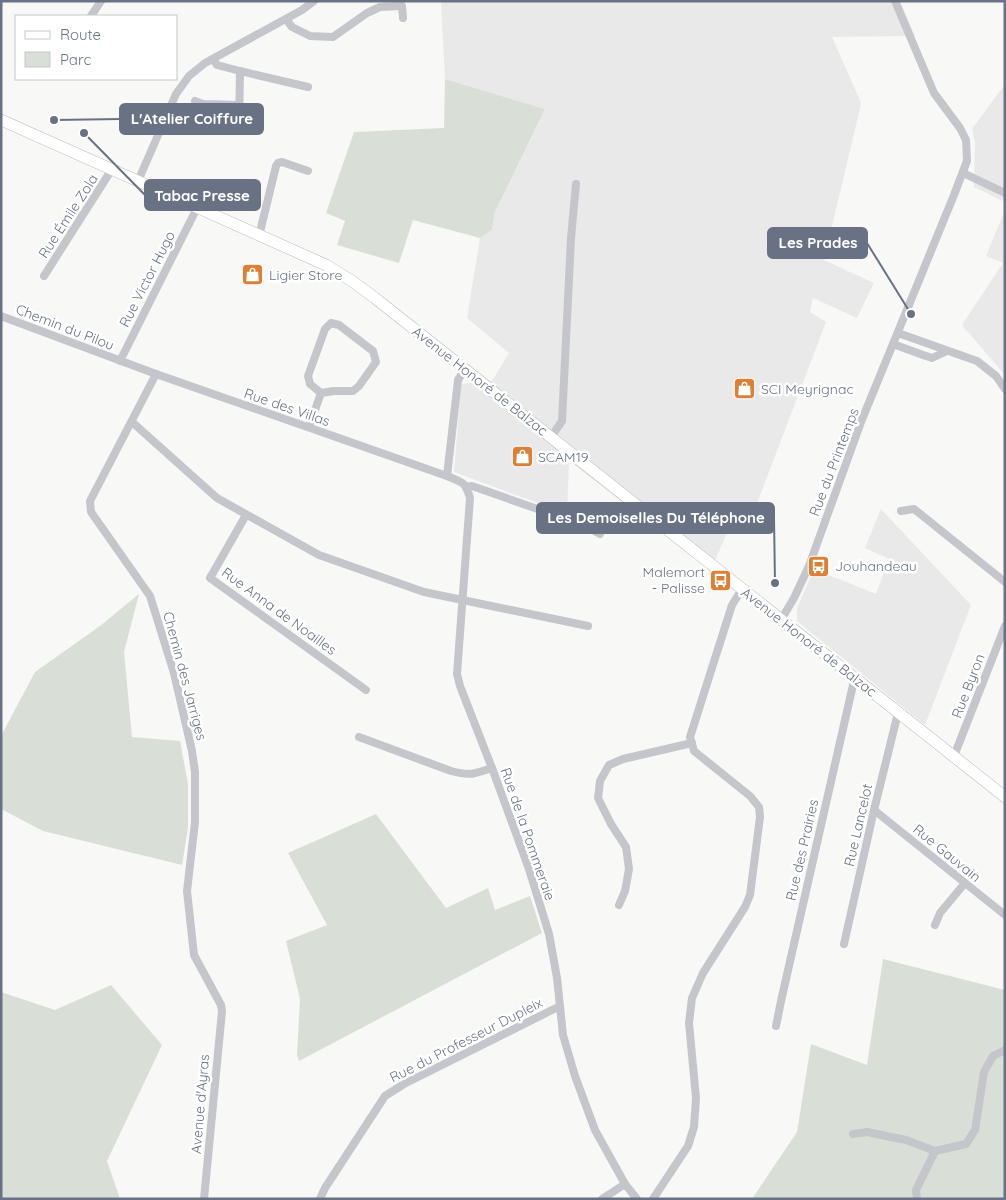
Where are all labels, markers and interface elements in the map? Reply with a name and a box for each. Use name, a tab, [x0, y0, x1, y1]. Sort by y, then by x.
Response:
legend	[15, 15, 178, 80]
text: Route	[60, 25, 101, 44]
text: Parc	[60, 50, 91, 69]
callout: L'Atelier Coiffure	[120, 104, 263, 134]
text: L'Atelier Coiffure	[131, 109, 253, 128]
street label: Rue Émile Zola	[34, 171, 102, 261]
callout: Tabac Presse	[145, 180, 260, 210]
text: Tabac Presse	[154, 186, 250, 205]
street label: Rue Victor Hugo	[115, 228, 179, 330]
callout: Les Prades	[768, 228, 867, 258]
text: Les Prades	[778, 233, 858, 252]
shop icon: Ligier Store	[241, 263, 265, 287]
place label: Ligier Store	[269, 266, 342, 284]
street label: Chemin du Pilou	[13, 300, 117, 354]
street label: Avenue Honoré de Balzac	[409, 322, 551, 440]
shop icon: SCI Meyrignac	[733, 377, 757, 401]
place label: SCI Meyrignac	[761, 380, 854, 398]
street label: Rue des Villas	[242, 384, 332, 430]
street label: Rue du Printemps	[805, 405, 863, 519]
shop icon: SCAM19	[510, 445, 534, 469]
place label: SCAM19	[538, 448, 589, 466]
callout: Les Demoiselles Du Téléphone	[537, 503, 774, 533]
text: Les Demoiselles Du Téléphone	[547, 508, 765, 527]
bus stop icon: Jouhandeau	[807, 554, 831, 578]
place label: Jouhandeau	[835, 557, 917, 575]
street label: Rue Anna de Noailles	[218, 563, 340, 659]
place label: Malemort - Palisse	[643, 563, 705, 597]
bus stop icon: Malemort - Palisse	[709, 568, 733, 592]
street label: Avenue Honoré de Balzac	[738, 583, 880, 701]
street label: Chemin des Jarriges	[159, 610, 211, 742]
street label: Rue Byron	[947, 651, 989, 721]
street label: Rue de la Pommeraie	[497, 765, 559, 903]
street label: Rue Lancelot	[840, 782, 876, 868]
street label: Rue des Prairies	[782, 797, 822, 903]
street label: Rue Gauvain	[909, 820, 985, 886]
street label: Rue du Professeur Dupleix	[387, 993, 546, 1086]
street label: Avenue d'Ayras	[187, 1053, 213, 1155]

